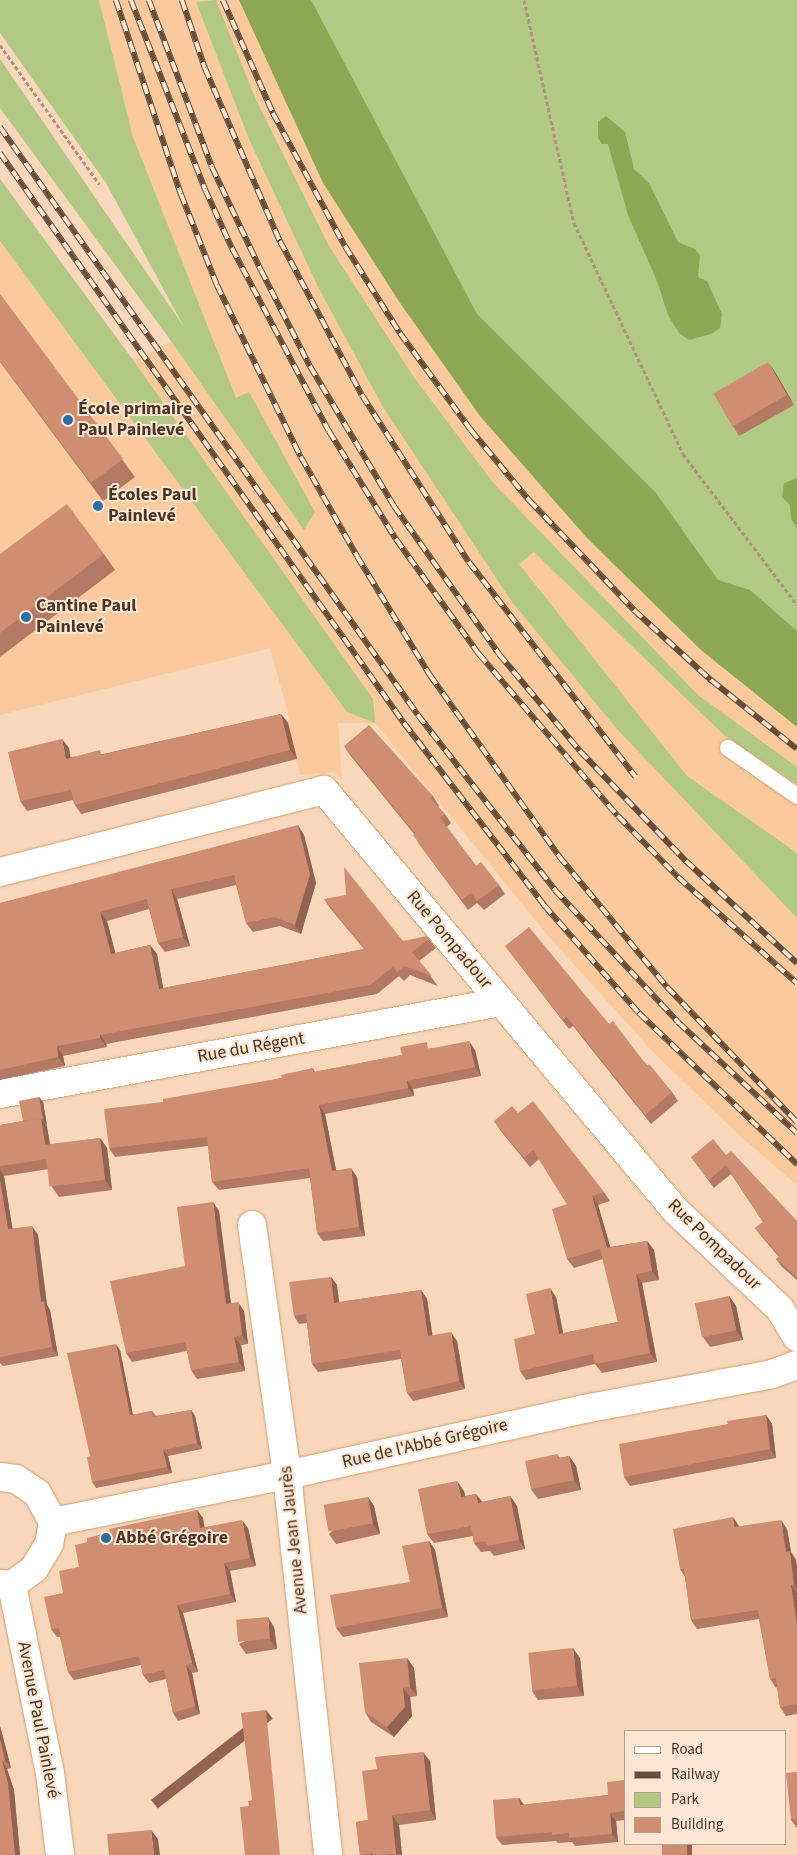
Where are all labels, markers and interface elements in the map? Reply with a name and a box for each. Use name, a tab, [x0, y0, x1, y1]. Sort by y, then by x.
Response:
place label: École primaire Paul Painlevé	[78, 399, 192, 442]
marker: École primaire Paul Painlevé	[62, 414, 74, 426]
place label: Écoles Paul Painlevé	[108, 485, 197, 528]
marker: Écoles Paul Painlevé	[92, 500, 104, 512]
place label: Cantine Paul Painlevé	[36, 596, 136, 638]
marker: Cantine Paul Painlevé	[20, 611, 32, 623]
street label: Rue Pompadour	[402, 886, 496, 994]
street label: Rue du Régent	[196, 1028, 306, 1068]
street label: Rue Pompadour	[663, 1195, 765, 1295]
street label: Rue de l'Abbé Grégoire	[340, 1414, 510, 1474]
street label: Avenue Jean Jaurès	[275, 1465, 313, 1615]
place label: Abbé Grégoire	[116, 1527, 228, 1549]
marker: Abbé Grégoire	[100, 1532, 112, 1544]
street label: Avenue Paul Painlevé	[12, 1640, 64, 1800]
legend	[624, 1730, 787, 1845]
text: Road	[671, 1739, 703, 1760]
text: Railway	[671, 1764, 720, 1785]
text: Park	[671, 1789, 699, 1810]
text: Building	[671, 1814, 723, 1835]

